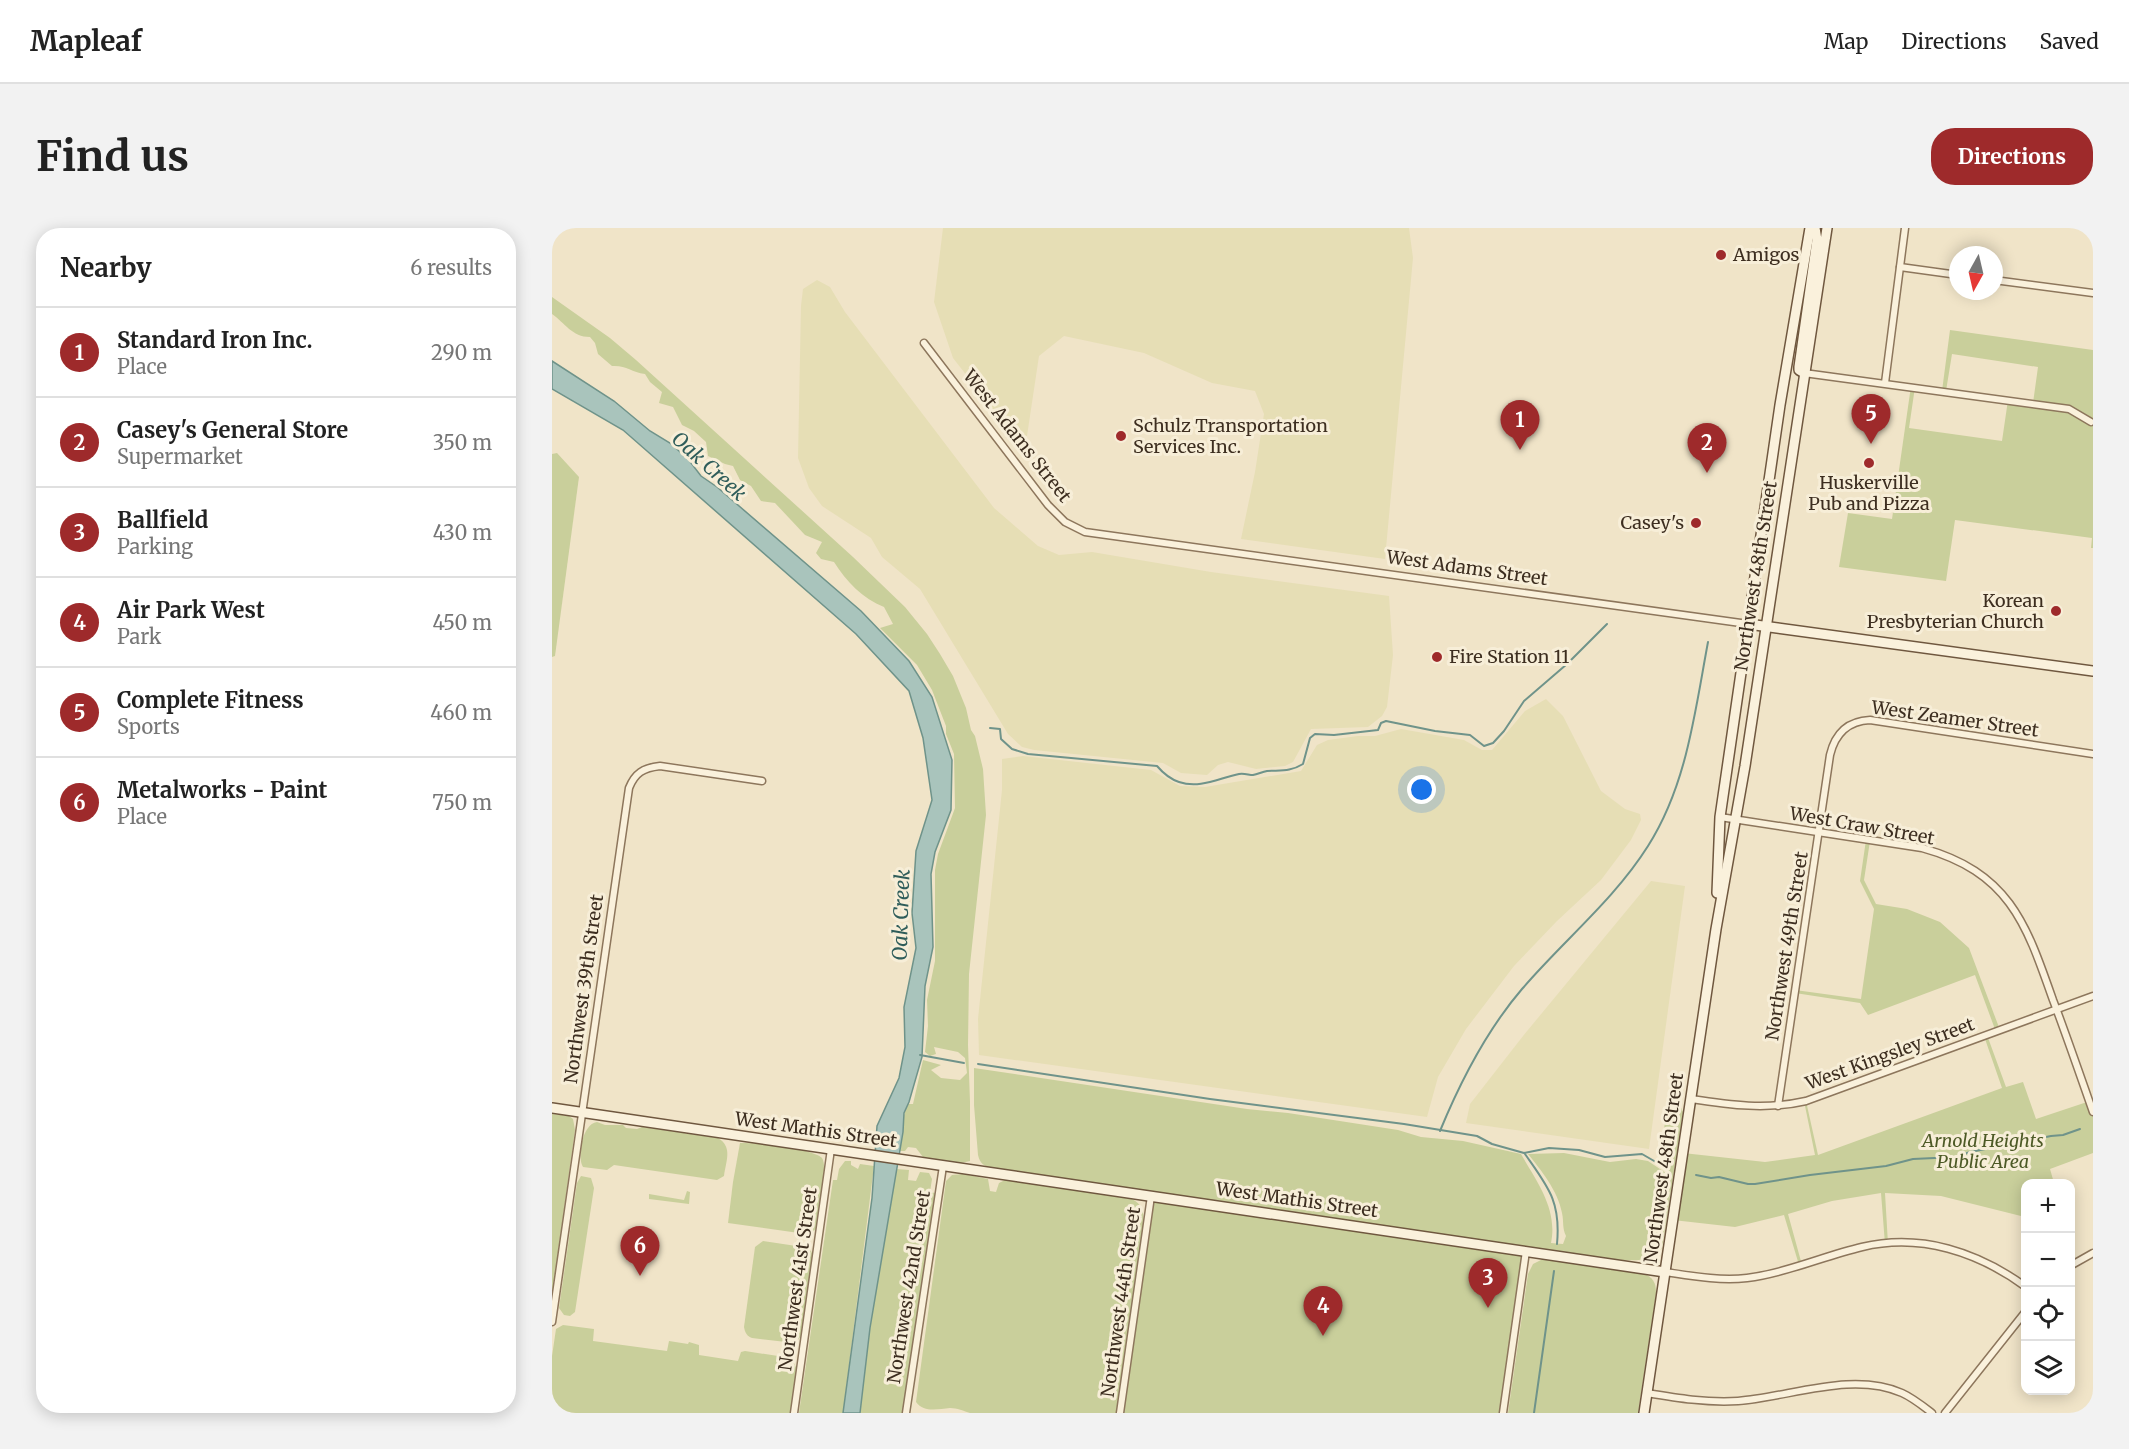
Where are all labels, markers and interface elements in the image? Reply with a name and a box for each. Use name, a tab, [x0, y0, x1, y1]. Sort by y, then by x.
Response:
text: Mapleaf	[30, 23, 142, 59]
text: Map	[1824, 28, 1868, 55]
text: Directions	[1901, 28, 2006, 55]
text: Saved	[2039, 28, 2099, 55]
button: Directions	[1931, 128, 2093, 185]
text: Find us	[36, 130, 189, 182]
place label: Amigos	[1732, 243, 1799, 266]
north arrow	[1949, 246, 2003, 300]
marker: Amigos	[1714, 248, 1728, 262]
text: Nearby	[60, 251, 152, 284]
text: 6 results	[410, 255, 492, 280]
text: Standard Iron Inc.	[117, 326, 313, 354]
text: 1	[75, 340, 84, 365]
text: 290 m	[431, 340, 492, 365]
text: Place	[117, 354, 167, 379]
street label: West Adams Street	[958, 364, 1076, 507]
pin: 5	[1852, 394, 1890, 444]
pin: 1	[1500, 400, 1540, 450]
place label: Schulz Transportation Services Inc.	[1133, 414, 1328, 458]
text: Casey's General Store	[117, 416, 348, 444]
pin: 2	[1688, 424, 1726, 473]
water label: Oak Creek	[667, 426, 752, 506]
marker: Schulz Transportation Services Inc.	[1114, 429, 1128, 443]
text: 2	[74, 430, 85, 455]
text: 350 m	[433, 430, 492, 455]
text: Supermarket	[117, 444, 243, 469]
marker: Huskerville Pub and Pizza	[1862, 456, 1876, 470]
place label: Huskerville Pub and Pizza	[1808, 471, 1930, 515]
street label: Northwest 48th Street	[1729, 479, 1782, 673]
text: Ballfield	[117, 506, 208, 534]
place label: Casey's	[1620, 511, 1684, 534]
marker: Casey's	[1689, 516, 1703, 530]
text: 3	[74, 520, 85, 545]
text: 430 m	[433, 520, 492, 545]
text: Parking	[117, 534, 193, 559]
street label: West Adams Street	[1384, 545, 1549, 590]
place label: Korean Presbyterian Church	[1867, 589, 2044, 633]
text: Air Park West	[117, 596, 265, 624]
marker: Korean Presbyterian Church	[2049, 604, 2063, 618]
text: 4	[73, 610, 86, 635]
text: 450 m	[433, 610, 492, 635]
text: Park	[117, 624, 161, 649]
place label: Fire Station 11	[1449, 645, 1569, 668]
marker: Fire Station 11	[1430, 650, 1444, 664]
text: Complete Fitness	[117, 686, 304, 714]
street label: West Zeamer Street	[1869, 695, 2040, 742]
text: 5	[74, 700, 85, 725]
text: 460 m	[430, 700, 492, 725]
text: Sports	[117, 714, 180, 739]
your location	[1407, 775, 1436, 804]
text: Metalworks - Paint	[117, 776, 327, 804]
text: 6	[73, 790, 86, 815]
text: 750 m	[432, 790, 492, 815]
street label: West Craw Street	[1787, 801, 1936, 850]
text: Place	[117, 804, 167, 829]
street label: Northwest 49th Street	[1760, 850, 1813, 1042]
water label: Oak Creek	[886, 869, 915, 961]
street label: Northwest 39th Street	[559, 893, 608, 1085]
street label: West Kingsley Street	[1801, 1012, 1977, 1095]
street label: Northwest 48th Street	[1639, 1071, 1688, 1265]
street label: West Mathis Street	[733, 1107, 899, 1152]
park label: Arnold Heights Public Area	[1920, 1129, 2044, 1173]
street label: West Mathis Street	[1214, 1177, 1380, 1222]
map controls	[2021, 1179, 2075, 1395]
button: +	[2021, 1179, 2075, 1233]
street label: Northwest 41st Street	[773, 1186, 822, 1372]
street label: Northwest 42nd Street	[882, 1189, 935, 1385]
street label: Northwest 44th Street	[1096, 1205, 1145, 1399]
pin: 6	[620, 1226, 659, 1276]
button: −	[2021, 1233, 2075, 1287]
pin: 3	[1468, 1258, 1508, 1308]
pin: 4	[1304, 1286, 1342, 1336]
button: locate	[2021, 1287, 2075, 1341]
button: layers	[2021, 1341, 2075, 1395]

